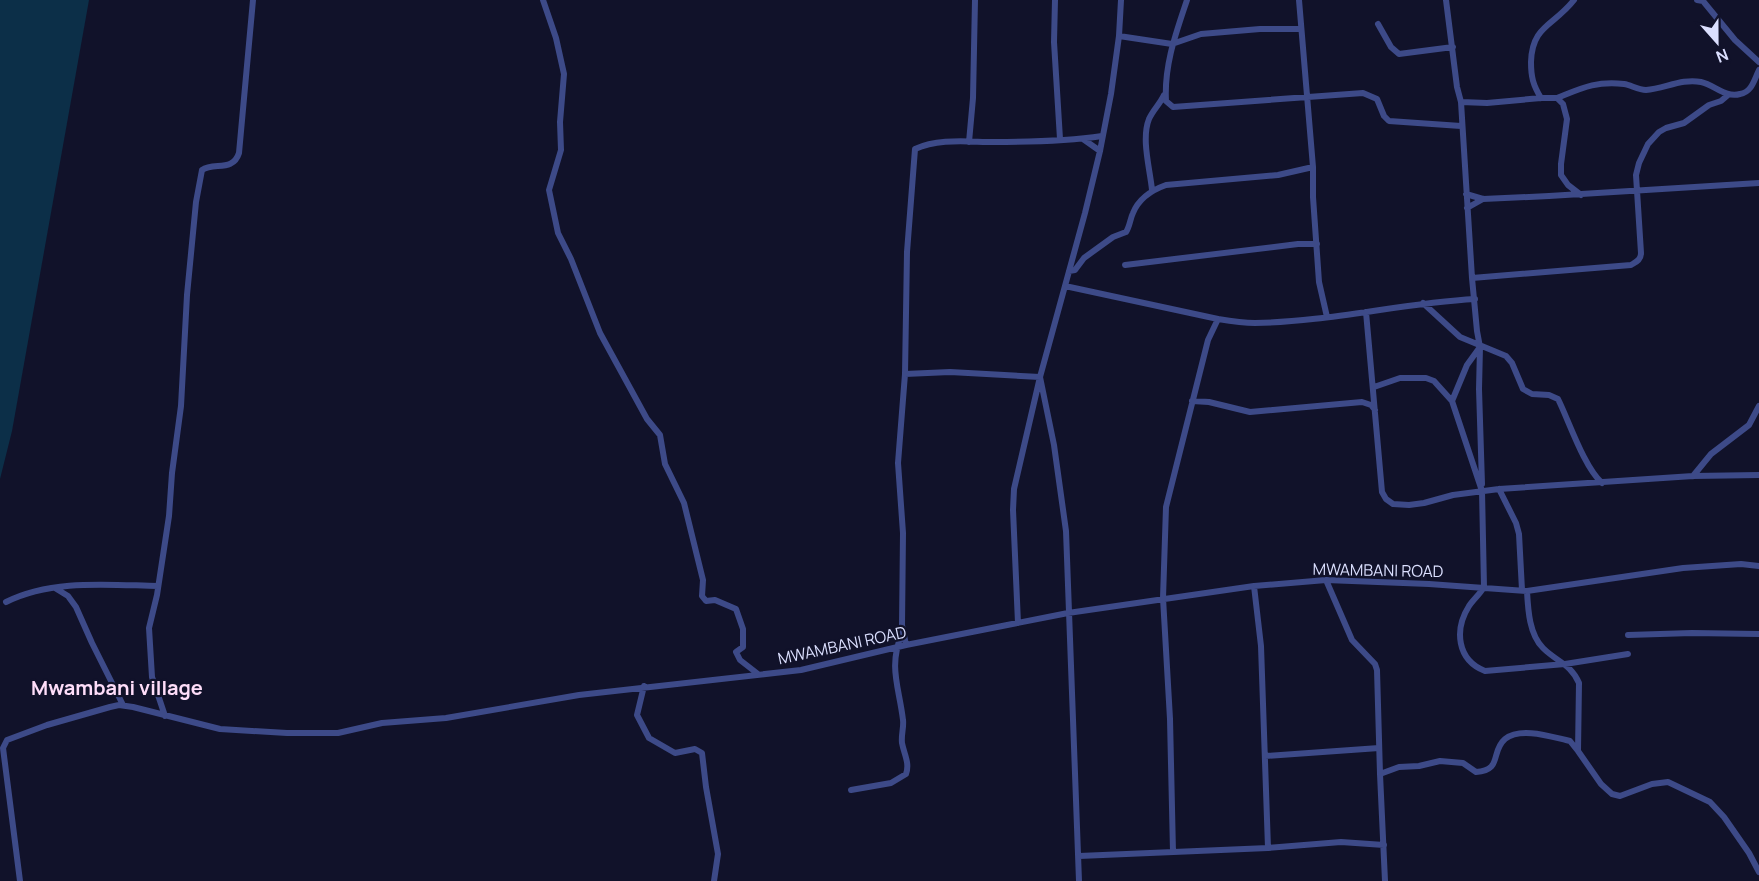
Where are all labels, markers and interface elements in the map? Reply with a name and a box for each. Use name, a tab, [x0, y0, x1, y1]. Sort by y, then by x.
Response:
north arrow	[1687, 12, 1747, 72]
text: N	[1713, 44, 1732, 68]
street label: MWAMBANI ROAD	[1312, 558, 1444, 582]
street label: MWAMBANI ROAD	[776, 621, 909, 669]
district label: Mwambani village	[31, 674, 203, 701]

